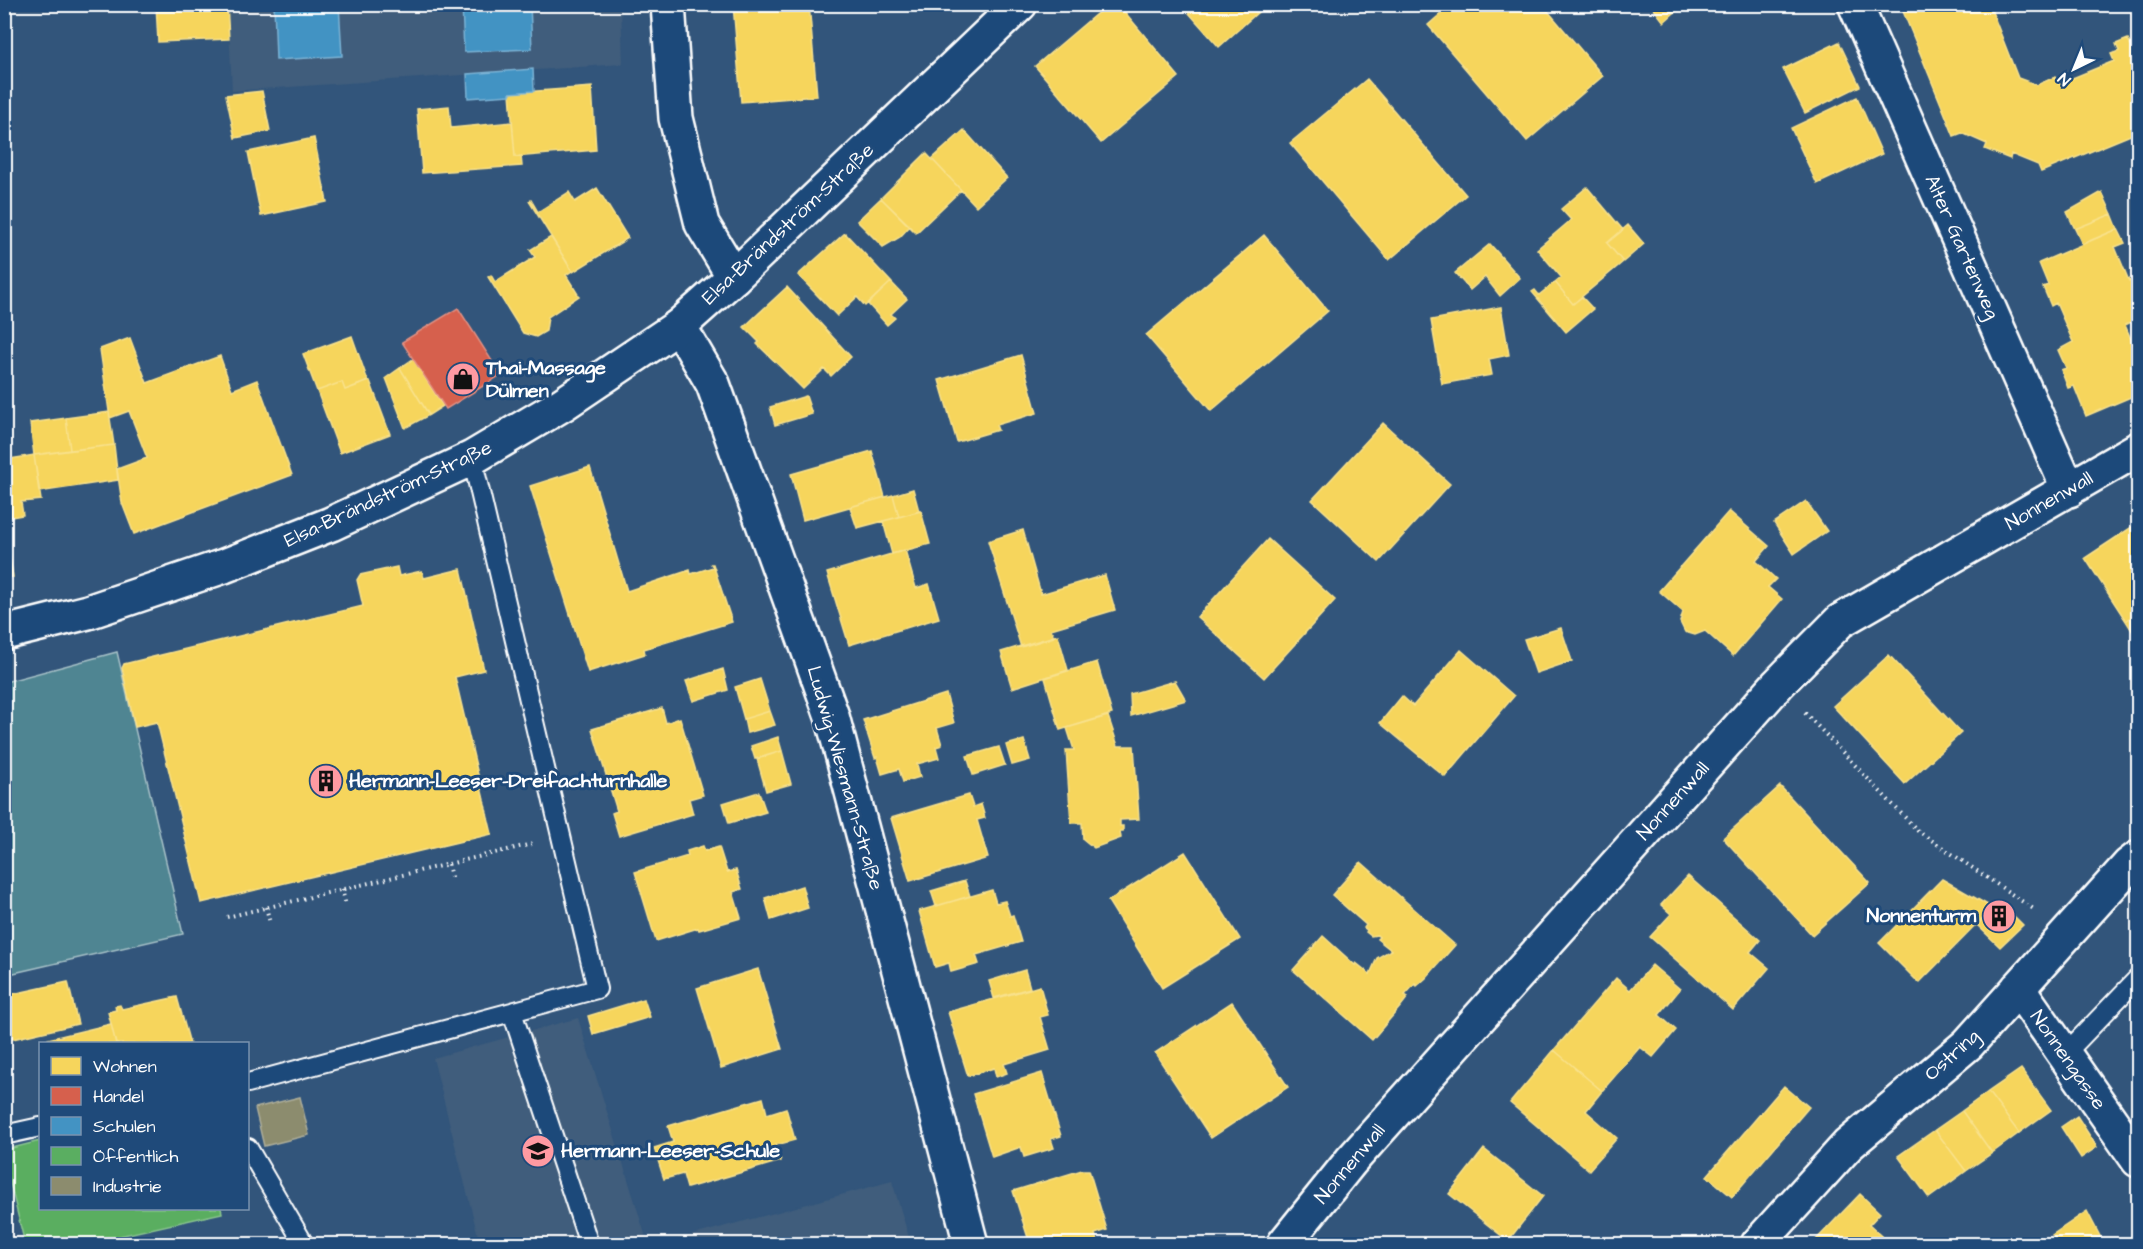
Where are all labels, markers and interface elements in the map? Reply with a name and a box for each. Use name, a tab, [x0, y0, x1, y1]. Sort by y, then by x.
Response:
north arrow	[2044, 39, 2104, 99]
text: N	[2053, 68, 2076, 91]
street label: Elsa-Brändström-Straße	[696, 136, 880, 311]
street label: Alter Gartenweg	[1917, 170, 2006, 324]
place label: Thai-Massage Dülmen	[485, 354, 606, 405]
shop icon: Thai-Massage Dülmen	[445, 361, 481, 397]
street label: Elsa-Brändström-Straße	[279, 433, 497, 555]
street label: Nonnenwall	[2000, 465, 2098, 537]
street label: Ludwig-Wiesmann-Straße	[799, 663, 890, 894]
street label: Nonnenwall	[1630, 755, 1716, 847]
building icon: Hermann-Leeser-Dreifachturnhalle	[308, 763, 344, 799]
place label: Hermann-Leeser-Dreifachturnhalle	[349, 767, 668, 795]
building icon: Nonnenturm	[1981, 898, 2017, 934]
place label: Nonnenturm	[1867, 902, 1976, 930]
street label: Nonnengasse	[2022, 1004, 2113, 1116]
street label: Ostring	[1918, 1023, 1987, 1088]
legend	[39, 1042, 249, 1210]
text: Wohnen	[93, 1054, 157, 1079]
text: Handel	[93, 1084, 144, 1109]
text: Schulen	[93, 1114, 156, 1139]
street label: Nonnenwall	[1308, 1118, 1392, 1210]
school or university icon: Hermann-Leeser-Schule	[520, 1133, 556, 1169]
place label: Hermann-Leeser-Schule	[561, 1137, 780, 1165]
text: Öffentlich	[93, 1144, 178, 1169]
text: Industrie	[93, 1174, 162, 1199]

